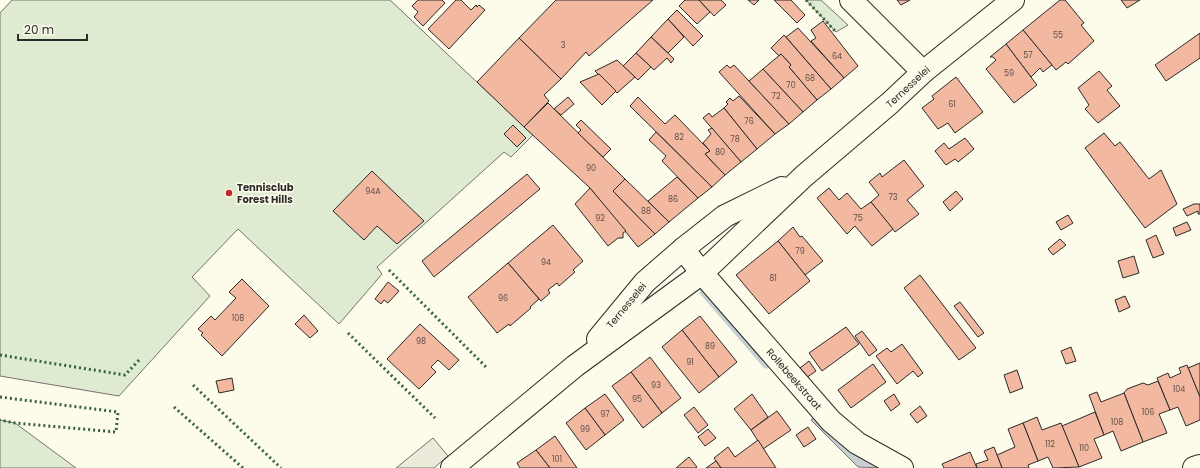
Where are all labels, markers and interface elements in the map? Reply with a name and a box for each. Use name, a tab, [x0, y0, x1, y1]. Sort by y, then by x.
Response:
scale bar	[18, 16, 87, 42]
text: 20 m	[24, 21, 54, 38]
house number: 55	[1053, 30, 1063, 41]
house number: 3	[561, 40, 566, 51]
house number: 57	[1023, 50, 1033, 61]
house number: 64	[832, 51, 842, 62]
street label: Ternesselei	[882, 62, 933, 111]
house number: 59	[1004, 68, 1014, 79]
house number: 68	[805, 73, 815, 84]
house number: 70	[786, 80, 796, 91]
house number: 72	[772, 91, 781, 102]
house number: 61	[948, 99, 956, 110]
house number: 76	[744, 116, 754, 127]
house number: 82	[674, 132, 684, 143]
house number: 78	[730, 134, 740, 145]
house number: 80	[715, 147, 725, 158]
house number: 90	[586, 163, 596, 174]
place label: Tennisclub Forest Hills	[237, 180, 294, 207]
house number: 94A	[365, 186, 381, 197]
marker: Tennisclub Forest Hills	[224, 188, 234, 198]
house number: 73	[888, 192, 898, 203]
house number: 86	[668, 194, 678, 205]
house number: 88	[641, 206, 651, 217]
house number: 92	[595, 213, 605, 224]
house number: 75	[853, 213, 863, 224]
house number: 79	[795, 246, 805, 257]
house number: 94	[541, 257, 551, 268]
house number: 81	[769, 273, 777, 284]
street label: Ternesselei	[602, 279, 650, 331]
house number: 96	[498, 293, 508, 304]
house number: 108	[232, 313, 244, 324]
house number: 98	[416, 336, 426, 347]
house number: 89	[705, 341, 715, 352]
street label: Rollebeekstraat	[763, 345, 826, 413]
house number: 91	[686, 357, 694, 368]
house number: 93	[651, 380, 661, 391]
house number: 104	[1173, 384, 1185, 395]
house number: 95	[632, 394, 642, 405]
house number: 106	[1142, 407, 1154, 418]
house number: 97	[600, 409, 610, 420]
house number: 108	[1111, 417, 1123, 428]
house number: 99	[580, 424, 590, 435]
house number: 112	[1045, 439, 1055, 450]
house number: 110	[1079, 443, 1089, 454]
house number: 101	[552, 454, 562, 465]

